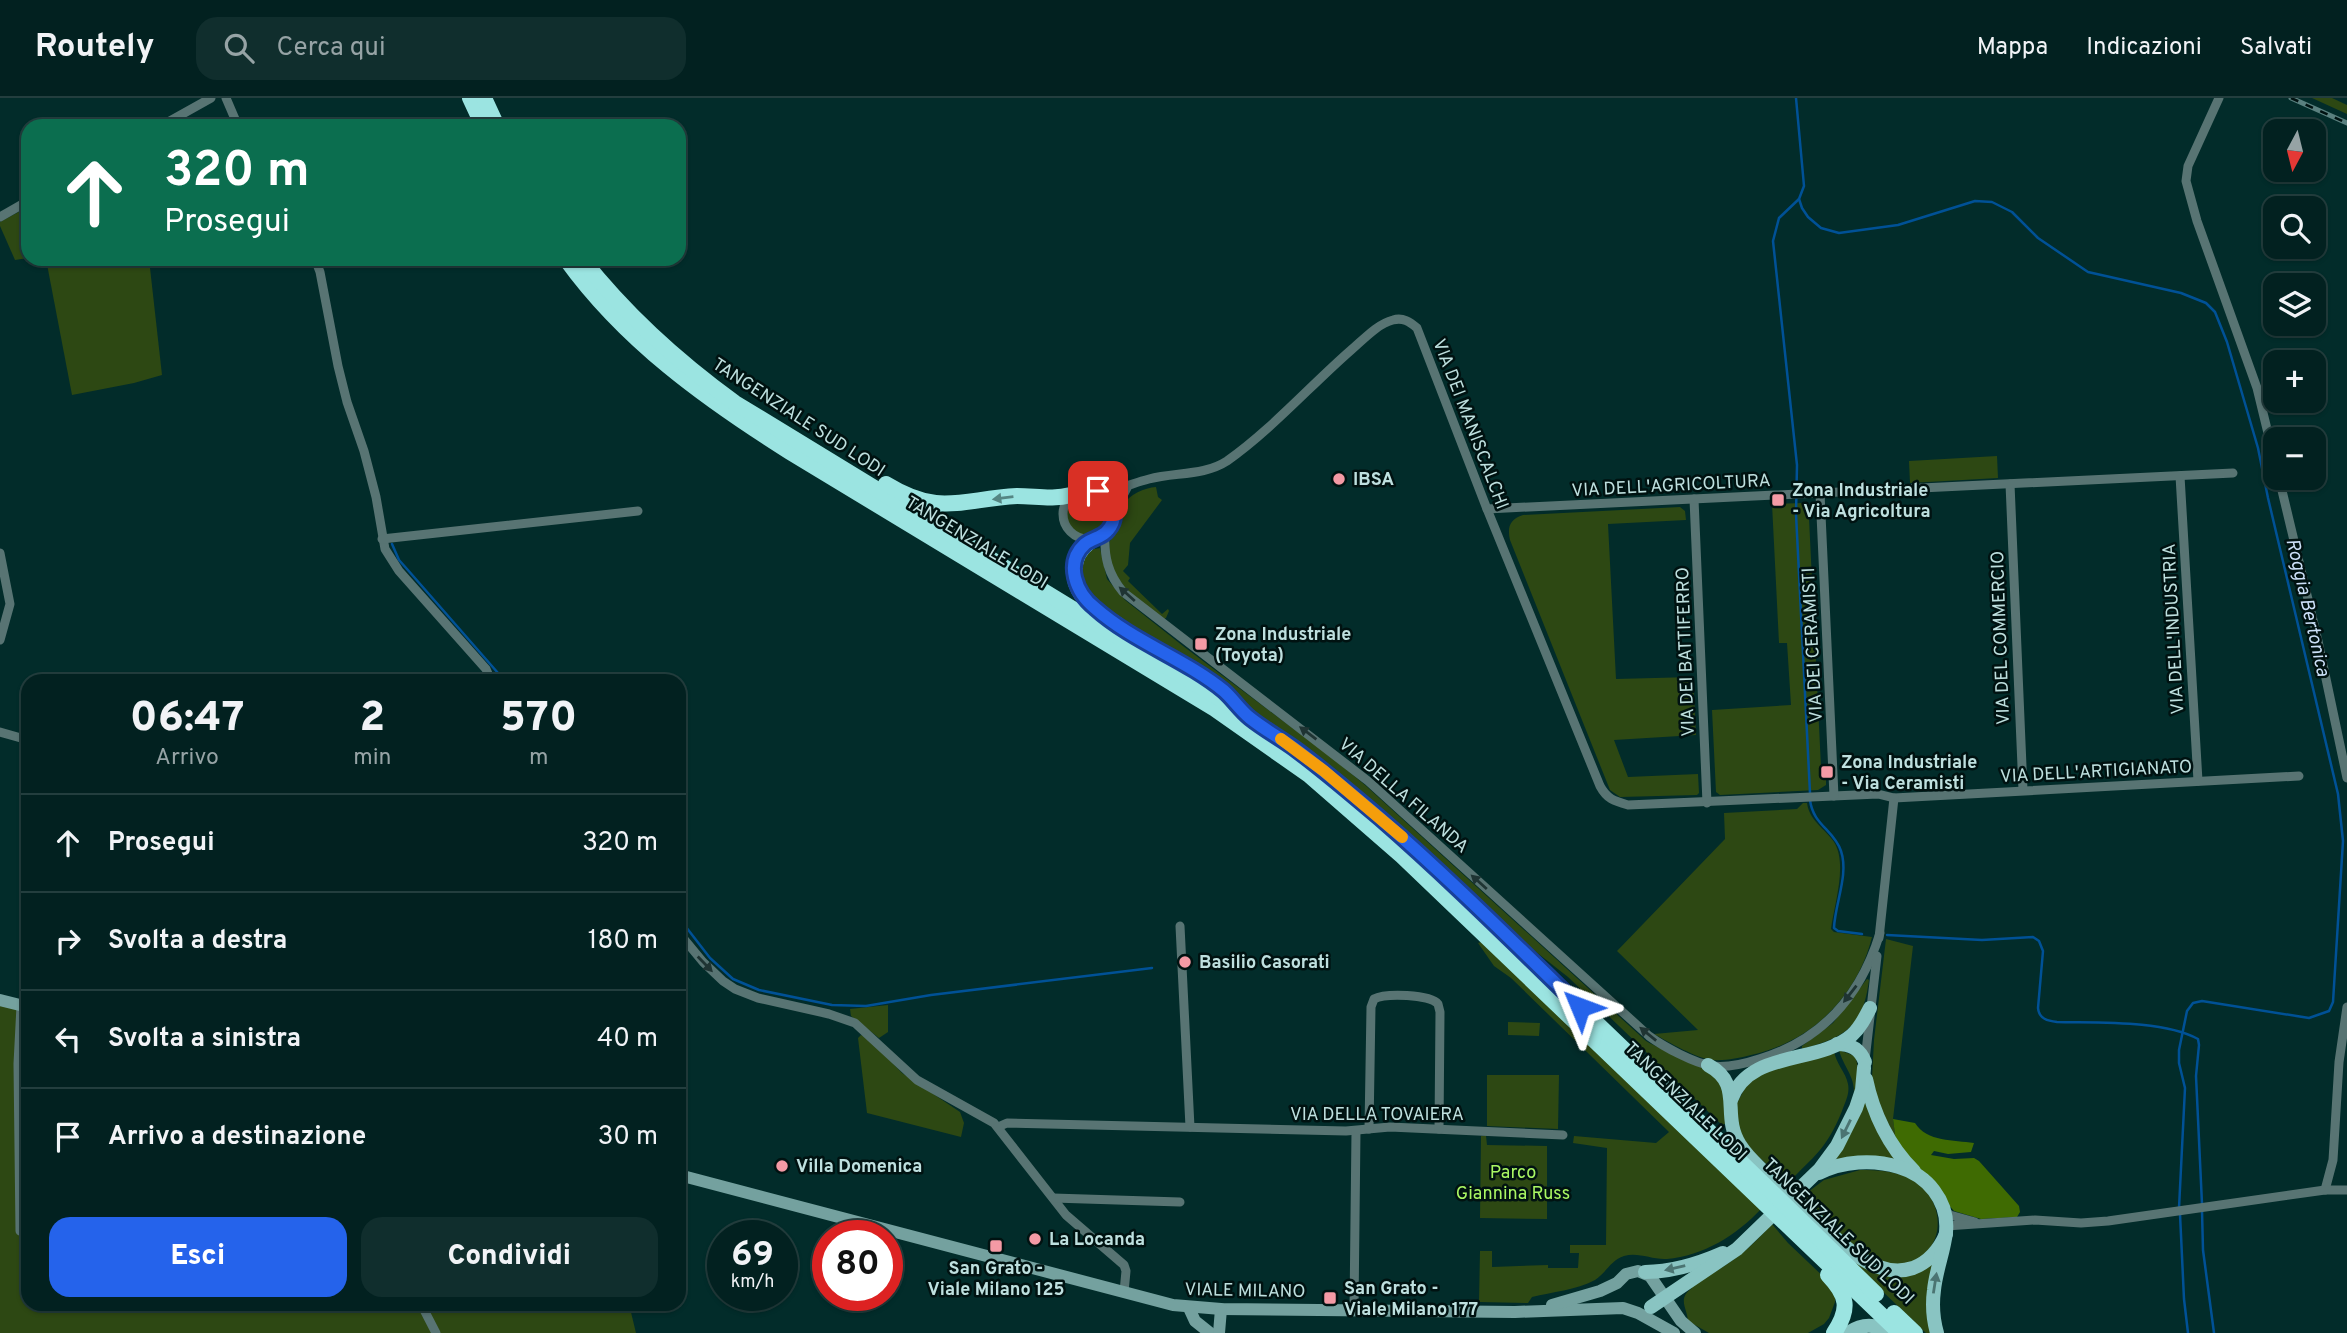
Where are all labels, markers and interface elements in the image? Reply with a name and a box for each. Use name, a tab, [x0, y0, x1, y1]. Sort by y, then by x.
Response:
search box	[196, 17, 686, 80]
text: Routely	[35, 27, 154, 69]
icon: search	[220, 29, 258, 67]
text: Cerca qui	[276, 32, 386, 65]
text: Mappa	[1977, 33, 2048, 63]
text: Indicazioni	[2086, 33, 2202, 63]
text: Salvati	[2240, 33, 2312, 63]
north arrow	[2263, 119, 2326, 182]
map controls	[2263, 119, 2326, 490]
text: 320 m	[164, 142, 310, 204]
icon: ahead	[49, 147, 140, 238]
button: search	[2263, 196, 2326, 259]
text: Prosegui	[164, 203, 290, 243]
button: layers	[2263, 273, 2326, 336]
street label: VIA DEI MANISCALCHI	[1426, 336, 1513, 513]
button: +	[2263, 350, 2326, 413]
street label: TANGENZIALE SUD LODI	[707, 354, 889, 483]
button: −	[2263, 427, 2326, 490]
pin	[1068, 461, 1128, 521]
place label: IBSA	[1353, 469, 1394, 492]
street label: VIA DELL'AGRICOLTURA	[1571, 470, 1771, 503]
marker: IBSA	[1331, 471, 1347, 487]
icon: arrive	[1079, 472, 1117, 510]
place label: Zona Industriale - Via Agricoltura	[1792, 480, 1930, 524]
street label: TANGENZIALE LODI	[901, 492, 1052, 595]
marker: Zona Industriale - Via Agricoltura	[1770, 492, 1786, 508]
one-way arrow	[992, 493, 1014, 504]
water label: Roggia Bertonica	[2280, 536, 2335, 679]
street label: VIA DELL'INDUSTRIA	[2159, 543, 2190, 715]
street label: VIA DEL COMMERCIO	[1987, 550, 2016, 725]
street label: VIA DEI BATTIFERRO	[1672, 567, 1701, 737]
street label: VIA DEI CERAMISTI	[1798, 567, 1829, 723]
one-way arrow	[1118, 586, 1136, 602]
place label: Zona Industriale (Toyota)	[1215, 624, 1351, 668]
marker: Zona Industriale (Toyota)	[1193, 636, 1209, 652]
text: 06:47	[130, 693, 244, 746]
text: 2	[360, 693, 385, 746]
text: 570	[500, 693, 577, 746]
one-way arrow	[1299, 725, 1317, 740]
street label: VIA DELLA FILANDA	[1333, 733, 1473, 859]
text: Arrivo	[155, 744, 219, 773]
text: min	[353, 744, 392, 773]
text: m	[529, 744, 548, 773]
place label: Zona Industriale - Via Ceramisti	[1841, 752, 1977, 796]
street label: VIA DELL'ARTIGIANATO	[1999, 756, 2193, 789]
marker: Zona Industriale - Via Ceramisti	[1819, 764, 1835, 780]
icon: ahead	[49, 824, 87, 862]
text: Prosegui	[108, 827, 215, 860]
text: 320 m	[582, 827, 658, 860]
one-way arrow	[1471, 874, 1488, 890]
icon: right	[49, 922, 87, 960]
text: Svolta a destra	[108, 925, 287, 958]
text: 180 m	[588, 925, 658, 958]
place label: Basilio Casorati	[1199, 952, 1330, 975]
marker: Basilio Casorati	[1177, 954, 1193, 970]
one-way arrow	[696, 955, 713, 972]
position arrow	[1543, 970, 1617, 1044]
one-way arrow	[1843, 985, 1858, 1003]
icon: left	[49, 1020, 87, 1058]
text: Svolta a sinistra	[108, 1023, 301, 1056]
text: 40 m	[597, 1023, 658, 1056]
one-way arrow	[1639, 1027, 1657, 1042]
street label: TANGENZIALE LODI	[1619, 1038, 1751, 1167]
street label: VIA DELLA TOVAIERA	[1290, 1104, 1464, 1127]
icon: arrive	[49, 1118, 87, 1156]
one-way arrow	[1840, 1119, 1852, 1139]
text: Arrivo a destinazione	[108, 1121, 366, 1154]
text: 30 m	[598, 1121, 658, 1154]
street label: TANGENZIALE SUD LODI	[1757, 1154, 1919, 1310]
place label: Villa Domenica	[796, 1156, 922, 1179]
marker: Villa Domenica	[774, 1158, 790, 1174]
park label: Parco Giannina Russ	[1456, 1162, 1570, 1206]
button: Esci	[49, 1217, 347, 1297]
button: Condividi	[361, 1217, 658, 1297]
speed limit sign: 80	[812, 1220, 903, 1311]
place label: La Locanda	[1049, 1229, 1145, 1252]
marker: La Locanda	[1027, 1231, 1043, 1247]
text: 69	[731, 1234, 774, 1278]
marker: San Grato - Viale Milano 125	[988, 1238, 1004, 1254]
place label: San Grato - Viale Milano 125	[928, 1258, 1064, 1302]
one-way arrow	[1664, 1263, 1686, 1274]
text: km/h	[731, 1271, 774, 1294]
one-way arrow	[1930, 1272, 1941, 1294]
place label: San Grato - Viale Milano 177	[1344, 1278, 1478, 1322]
street label: VIALE MILANO	[1184, 1279, 1306, 1304]
marker: San Grato - Viale Milano 177	[1322, 1290, 1338, 1306]

